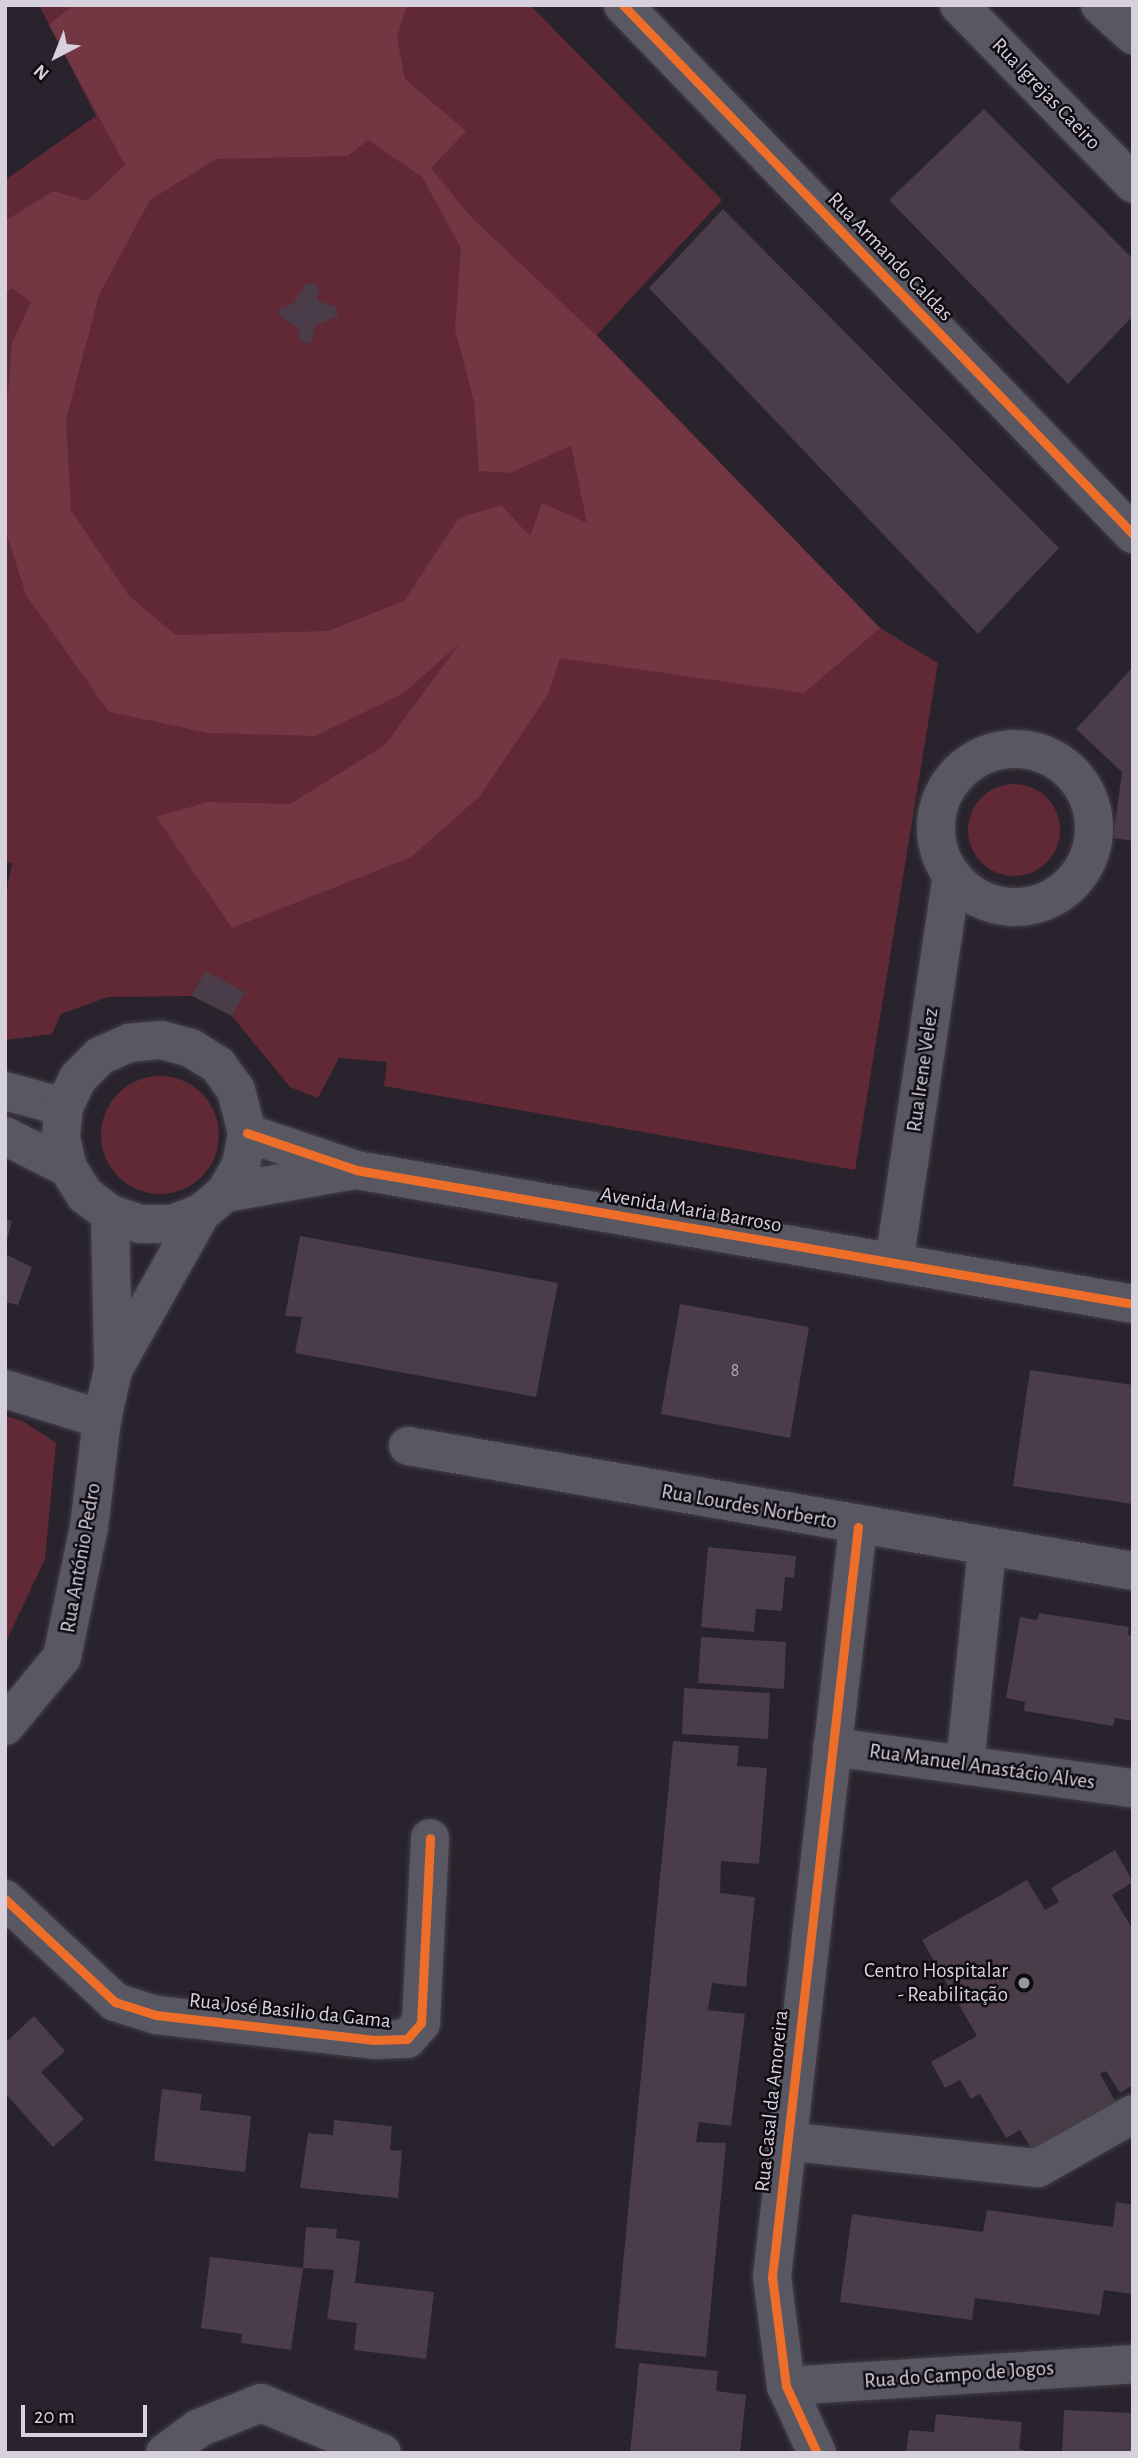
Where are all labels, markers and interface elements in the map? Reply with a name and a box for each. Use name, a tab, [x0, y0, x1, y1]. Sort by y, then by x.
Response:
north arrow	[21, 21, 91, 91]
street label: Rua Igrejas Caeiro	[986, 33, 1106, 155]
text: N	[30, 60, 53, 83]
street label: Rua Armando Caldas	[822, 187, 958, 327]
street label: Rua Irene Velez	[902, 1006, 944, 1134]
street label: Avenida Maria Barroso	[598, 1182, 784, 1238]
house number: 8	[731, 1360, 739, 1382]
street label: Rua Lourdes Norberto	[659, 1479, 839, 1535]
street label: Rua António Pedro	[55, 1481, 107, 1635]
street label: Rua Manuel Anastácio Alves	[867, 1739, 1097, 1795]
place label: Centro Hospitalar - Reabilitação	[864, 1958, 1008, 2008]
marker: Centro Hospitalar - Reabilitação	[1014, 1973, 1034, 1993]
street label: Rua José Basilio da Gama	[188, 1988, 392, 2034]
street label: Rua Casal da Amoreira	[750, 2009, 794, 2193]
street label: Rua do Campo de Jogos	[863, 2356, 1055, 2394]
scale bar	[24, 2392, 150, 2436]
text: 20 m	[34, 2406, 75, 2427]

